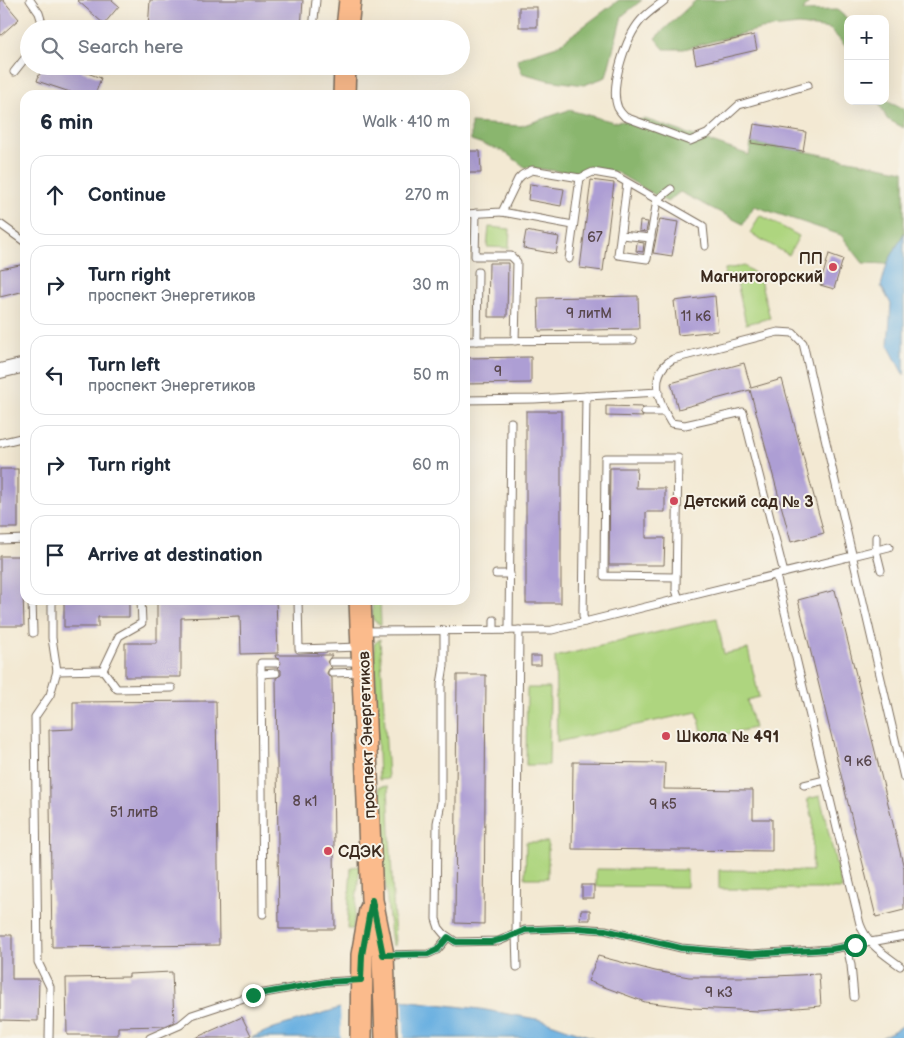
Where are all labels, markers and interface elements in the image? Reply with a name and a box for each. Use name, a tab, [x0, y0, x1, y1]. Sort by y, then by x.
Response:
map controls	[844, 15, 889, 105]
button: +	[844, 15, 889, 60]
search box	[20, 20, 470, 75]
icon: search	[38, 34, 66, 62]
text: Search here	[78, 36, 183, 59]
button: −	[844, 60, 889, 105]
text: 6 min	[40, 110, 93, 135]
text: Walk · 410 m	[363, 113, 450, 132]
icon: ahead	[41, 181, 69, 209]
text: Continue	[88, 184, 166, 207]
text: 270 m	[405, 186, 449, 205]
house number: 67	[587, 229, 603, 246]
place label: ПП Магнитогорский	[700, 250, 823, 287]
marker: ПП Магнитогорский	[827, 261, 839, 273]
text: Turn right	[88, 264, 171, 287]
icon: right	[41, 271, 69, 299]
text: 30 m	[412, 276, 449, 295]
text: проспект Энергетиков	[88, 287, 255, 306]
house number: 9 литМ	[566, 305, 612, 322]
house number: 11 к6	[681, 308, 712, 325]
text: Turn left	[88, 354, 160, 377]
icon: left	[41, 361, 69, 389]
house number: 9	[494, 363, 502, 380]
text: 50 m	[413, 366, 449, 385]
text: проспект Энергетиков	[88, 377, 255, 396]
icon: right	[41, 451, 69, 479]
text: Turn right	[88, 454, 171, 477]
text: 60 m	[412, 456, 449, 475]
place label: Детский сад № 3	[684, 493, 814, 512]
marker: Детский сад № 3	[668, 495, 680, 507]
icon: arrive	[41, 541, 69, 569]
text: Arrive at destination	[88, 544, 263, 567]
street label: проспект Энергетиков	[355, 650, 380, 819]
place label: Школа № 491	[676, 728, 779, 747]
marker: Школа № 491	[660, 730, 672, 742]
house number: 9 к6	[844, 753, 872, 770]
house number: 8 к1	[293, 793, 317, 810]
house number: 9 к5	[649, 796, 677, 813]
house number: 51 литВ	[110, 804, 158, 821]
place label: СДЭК	[338, 843, 382, 862]
marker: СДЭК	[322, 845, 334, 857]
route start	[844, 934, 867, 957]
route end	[242, 984, 265, 1007]
house number: 9 к3	[705, 984, 733, 1001]

